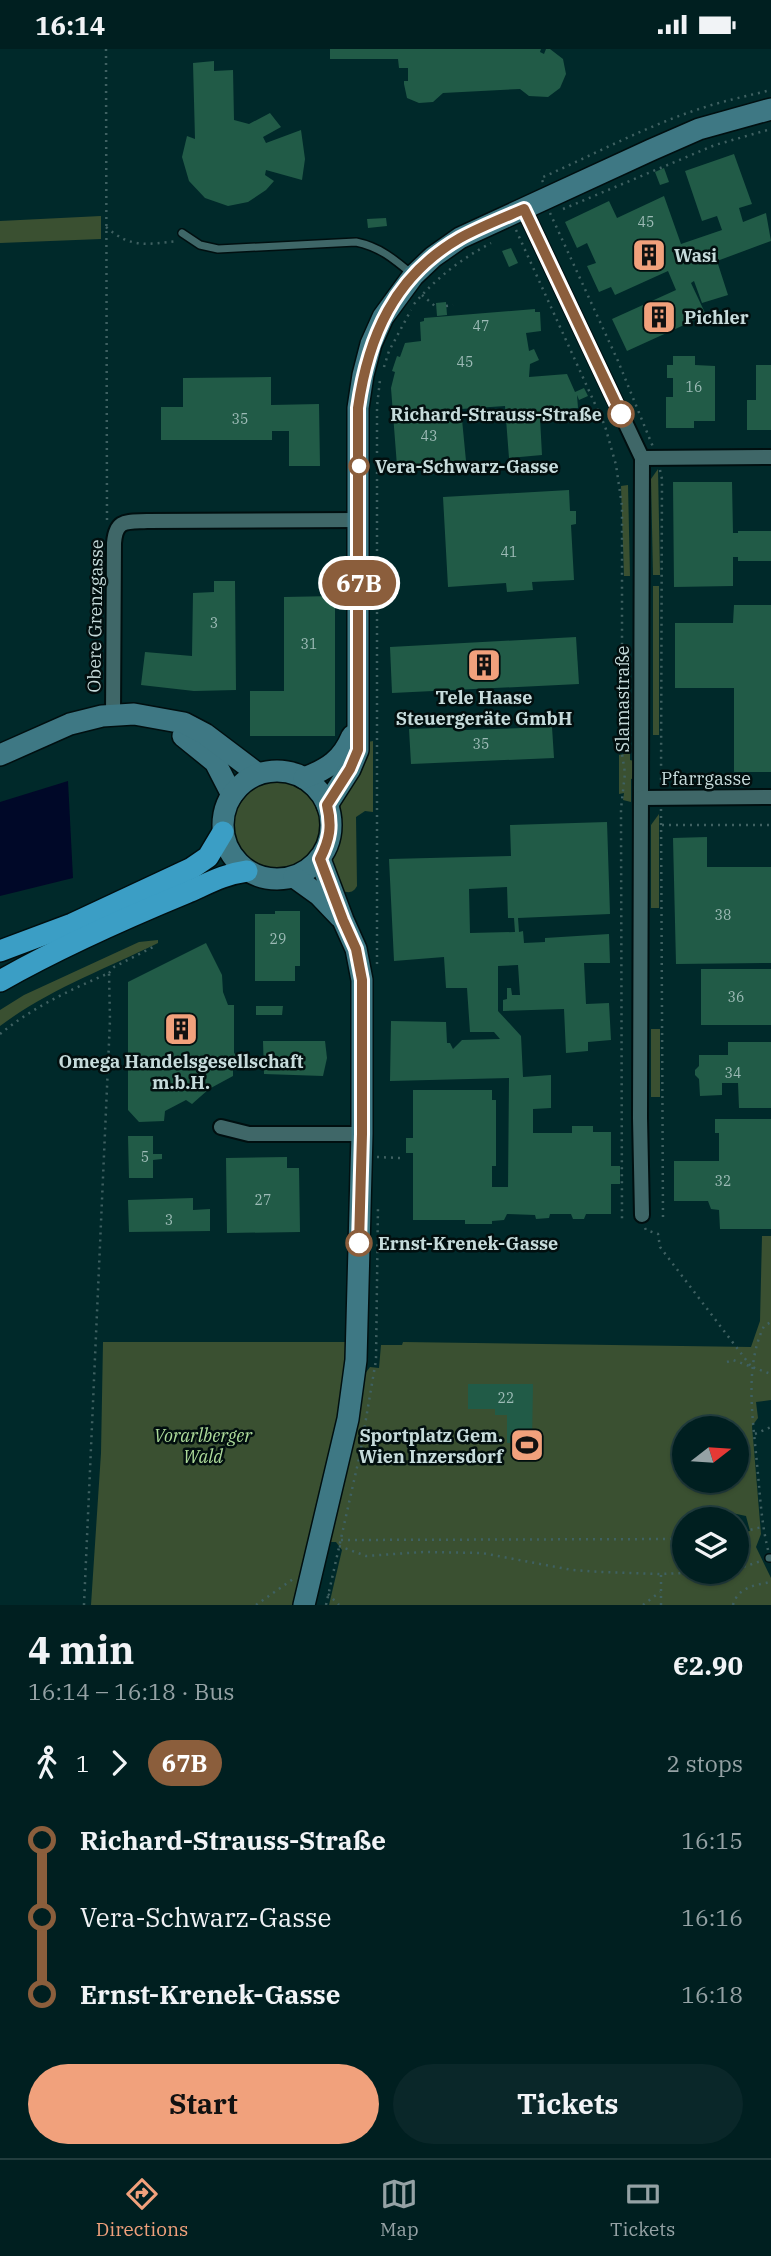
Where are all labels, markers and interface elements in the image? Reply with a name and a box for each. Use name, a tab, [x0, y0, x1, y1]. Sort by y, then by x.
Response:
text: 16:14	[35, 8, 105, 42]
house number: 45	[638, 213, 654, 231]
building icon: Wasi	[630, 236, 668, 274]
place label: Wasi	[674, 244, 717, 267]
building icon: Pichler	[640, 298, 678, 336]
place label: Pichler	[684, 306, 749, 329]
house number: 47	[473, 317, 489, 335]
house number: 45	[457, 353, 473, 371]
house number: 16	[686, 378, 702, 396]
marker: Richard-Strauss-Straße	[608, 401, 634, 427]
place label: Richard-Strauss-Straße	[390, 403, 602, 426]
house number: 35	[232, 410, 248, 428]
house number: 43	[421, 427, 437, 445]
place label: Vera-Schwarz-Gasse	[375, 455, 559, 478]
marker: Vera-Schwarz-Gasse	[349, 456, 369, 476]
street label: Obere Grenzgasse	[82, 539, 108, 693]
house number: 41	[501, 543, 517, 561]
line badge: 67B	[319, 560, 399, 606]
text: 67B	[336, 567, 382, 599]
house number: 3	[210, 614, 218, 632]
house number: 31	[301, 635, 317, 653]
building icon: Tele Haase Steuergeräte GmbH	[465, 646, 503, 684]
street label: Slamastraße	[611, 646, 634, 752]
place label: Tele Haase Steuergeräte GmbH	[396, 686, 572, 730]
house number: 35	[473, 735, 489, 753]
street label: Pfarrgasse	[661, 767, 751, 790]
house number: 38	[715, 906, 731, 924]
house number: 29	[270, 930, 286, 948]
house number: 36	[728, 988, 744, 1006]
building icon: Omega Handelsgesellschaft m.b.H.	[162, 1010, 200, 1048]
place label: Omega Handelsgesellschaft m.b.H.	[58, 1050, 304, 1094]
house number: 34	[725, 1064, 741, 1082]
house number: 5	[141, 1148, 149, 1166]
house number: 32	[715, 1172, 731, 1190]
house number: 27	[255, 1191, 271, 1209]
house number: 3	[165, 1211, 173, 1229]
marker: Ernst-Krenek-Gasse	[346, 1230, 372, 1256]
place label: Ernst-Krenek-Gasse	[378, 1232, 558, 1255]
house number: 22	[498, 1389, 514, 1407]
north arrow	[672, 1416, 749, 1493]
map controls	[672, 1416, 749, 1584]
park label: Vorarlberger Wald	[154, 1424, 253, 1468]
place label: Sportplatz Gem. Wien Inzersdorf	[359, 1424, 505, 1468]
sports icon: Sportplatz Gem. Wien Inzersdorf	[508, 1426, 546, 1464]
button: layers	[672, 1507, 749, 1584]
text: 4 min	[28, 1625, 134, 1674]
text: €2.90	[673, 1648, 743, 1682]
text: 16:14 – 16:18 · Bus	[28, 1676, 235, 1706]
icon: walk	[28, 1744, 66, 1782]
icon: forward	[100, 1744, 138, 1782]
text: 67B	[162, 1747, 208, 1779]
text: 1	[76, 1748, 90, 1778]
text: 2 stops	[666, 1748, 743, 1778]
text: Richard-Strauss-Straße	[80, 1823, 386, 1857]
text: 16:15	[681, 1825, 743, 1855]
text: Vera-Schwarz-Gasse	[80, 1900, 331, 1934]
text: 16:16	[681, 1902, 743, 1932]
text: Ernst-Krenek-Gasse	[80, 1977, 340, 2011]
text: 16:18	[681, 1979, 743, 2009]
button: Start	[28, 2064, 379, 2144]
button: Tickets	[393, 2064, 743, 2144]
tab: Directions	[96, 2175, 188, 2241]
tab: Map	[380, 2175, 419, 2241]
tab: Tickets	[610, 2175, 675, 2241]

